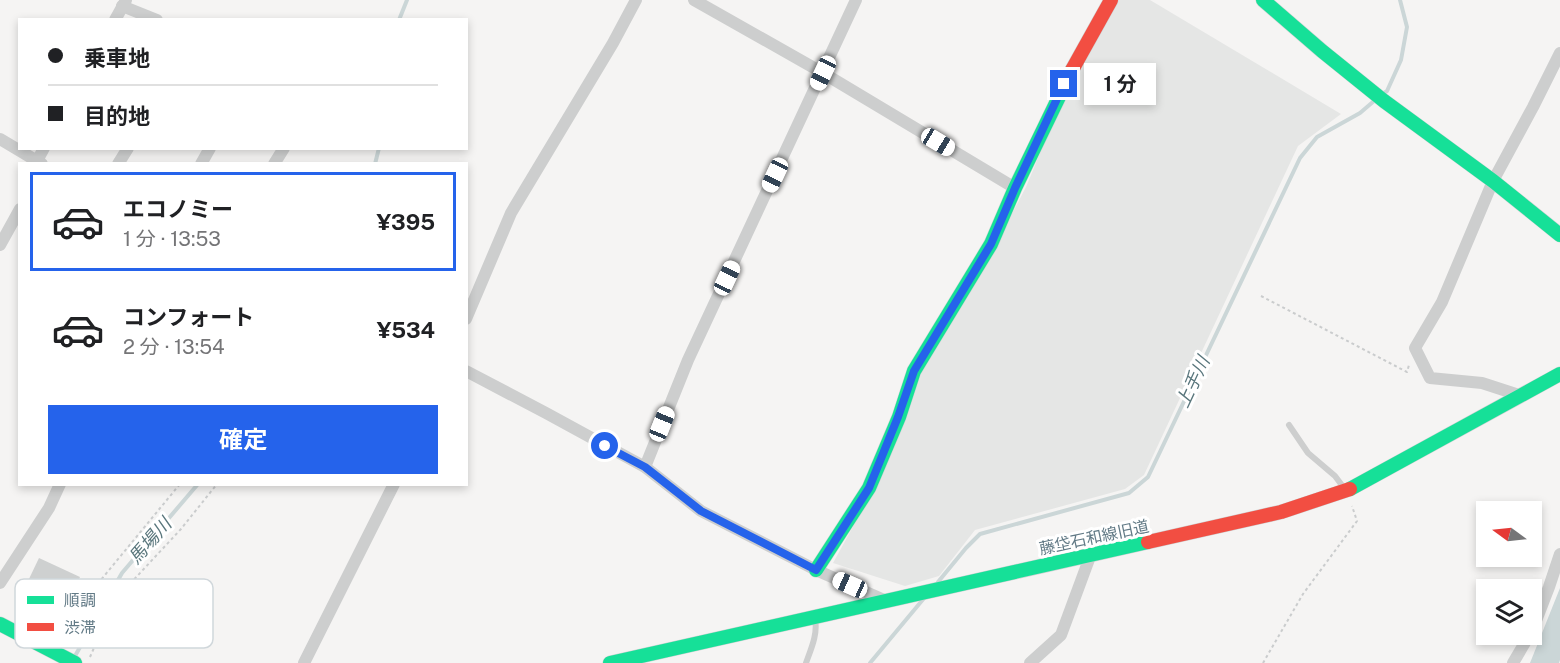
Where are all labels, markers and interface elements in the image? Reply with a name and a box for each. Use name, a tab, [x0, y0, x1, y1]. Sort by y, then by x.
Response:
text: 乗車地	[84, 45, 150, 71]
car	[807, 53, 839, 93]
callout: 1 分	[1085, 63, 1157, 105]
route end	[1050, 70, 1077, 97]
text: 1 分	[1103, 72, 1137, 96]
text: 目的地	[84, 103, 150, 129]
car	[918, 125, 958, 159]
car	[759, 155, 791, 195]
icon: car	[51, 195, 105, 249]
text: エコノミー	[123, 196, 233, 222]
text: ¥395	[377, 209, 435, 235]
text: 1 分 · 13:53	[123, 227, 221, 251]
car	[711, 258, 743, 298]
icon: car	[51, 303, 105, 357]
text: コンフォート	[123, 304, 254, 330]
text: ¥534	[377, 317, 435, 343]
text: 2 分 · 13:54	[123, 335, 225, 359]
water label: 上手川	[1172, 351, 1214, 411]
car	[647, 404, 677, 444]
button: 確定	[48, 405, 438, 474]
route start	[591, 432, 618, 459]
north arrow	[1476, 501, 1542, 567]
map controls	[1476, 501, 1542, 645]
water label: 馬場川	[124, 512, 177, 568]
street label: 藤垈石和線旧道	[1037, 517, 1151, 558]
car	[830, 569, 870, 601]
legend	[15, 579, 213, 648]
button: layers	[1476, 579, 1542, 645]
text: 順調	[64, 591, 96, 610]
text: 渋滞	[64, 618, 96, 637]

